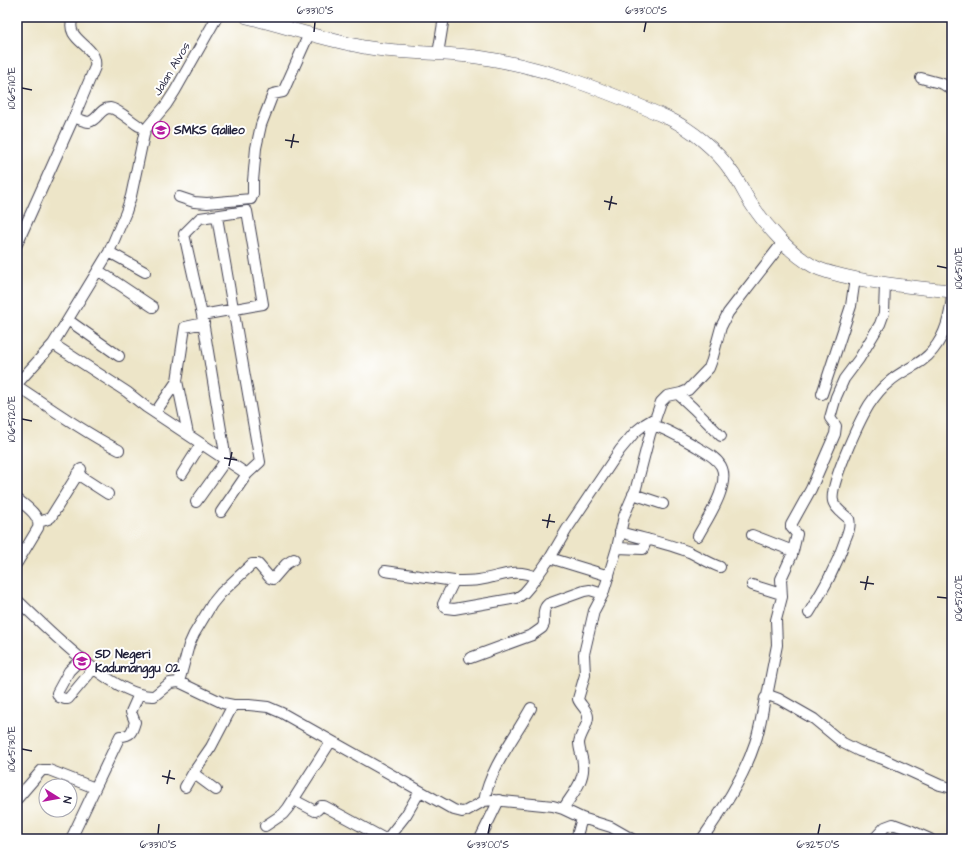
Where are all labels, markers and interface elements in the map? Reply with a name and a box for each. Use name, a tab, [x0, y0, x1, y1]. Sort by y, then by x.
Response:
text: 6°33'10"S	[297, 4, 334, 18]
text: 6°33'00"S	[625, 4, 667, 18]
street label: Jalan Alvos	[149, 39, 195, 99]
text: 106°51'10"E	[5, 67, 19, 109]
school or university icon: SMKS Galileo	[151, 120, 171, 140]
place label: SMKS Galileo	[173, 122, 245, 139]
text: 106°51'10"E	[952, 247, 966, 289]
text: 106°51'20"E	[5, 396, 19, 442]
text: 106°51'20"E	[952, 575, 966, 621]
place label: SD Negeri Kadumanggu 02	[94, 646, 180, 679]
school or university icon: SD Negeri Kadumanggu 02	[72, 651, 92, 671]
text: 106°51'30"E	[5, 726, 19, 772]
north arrow	[38, 778, 78, 818]
text: N	[59, 795, 75, 805]
text: 6°33'10"S	[140, 838, 177, 852]
text: 6°33'00"S	[467, 838, 509, 852]
text: 6°32'50"S	[796, 838, 840, 852]

